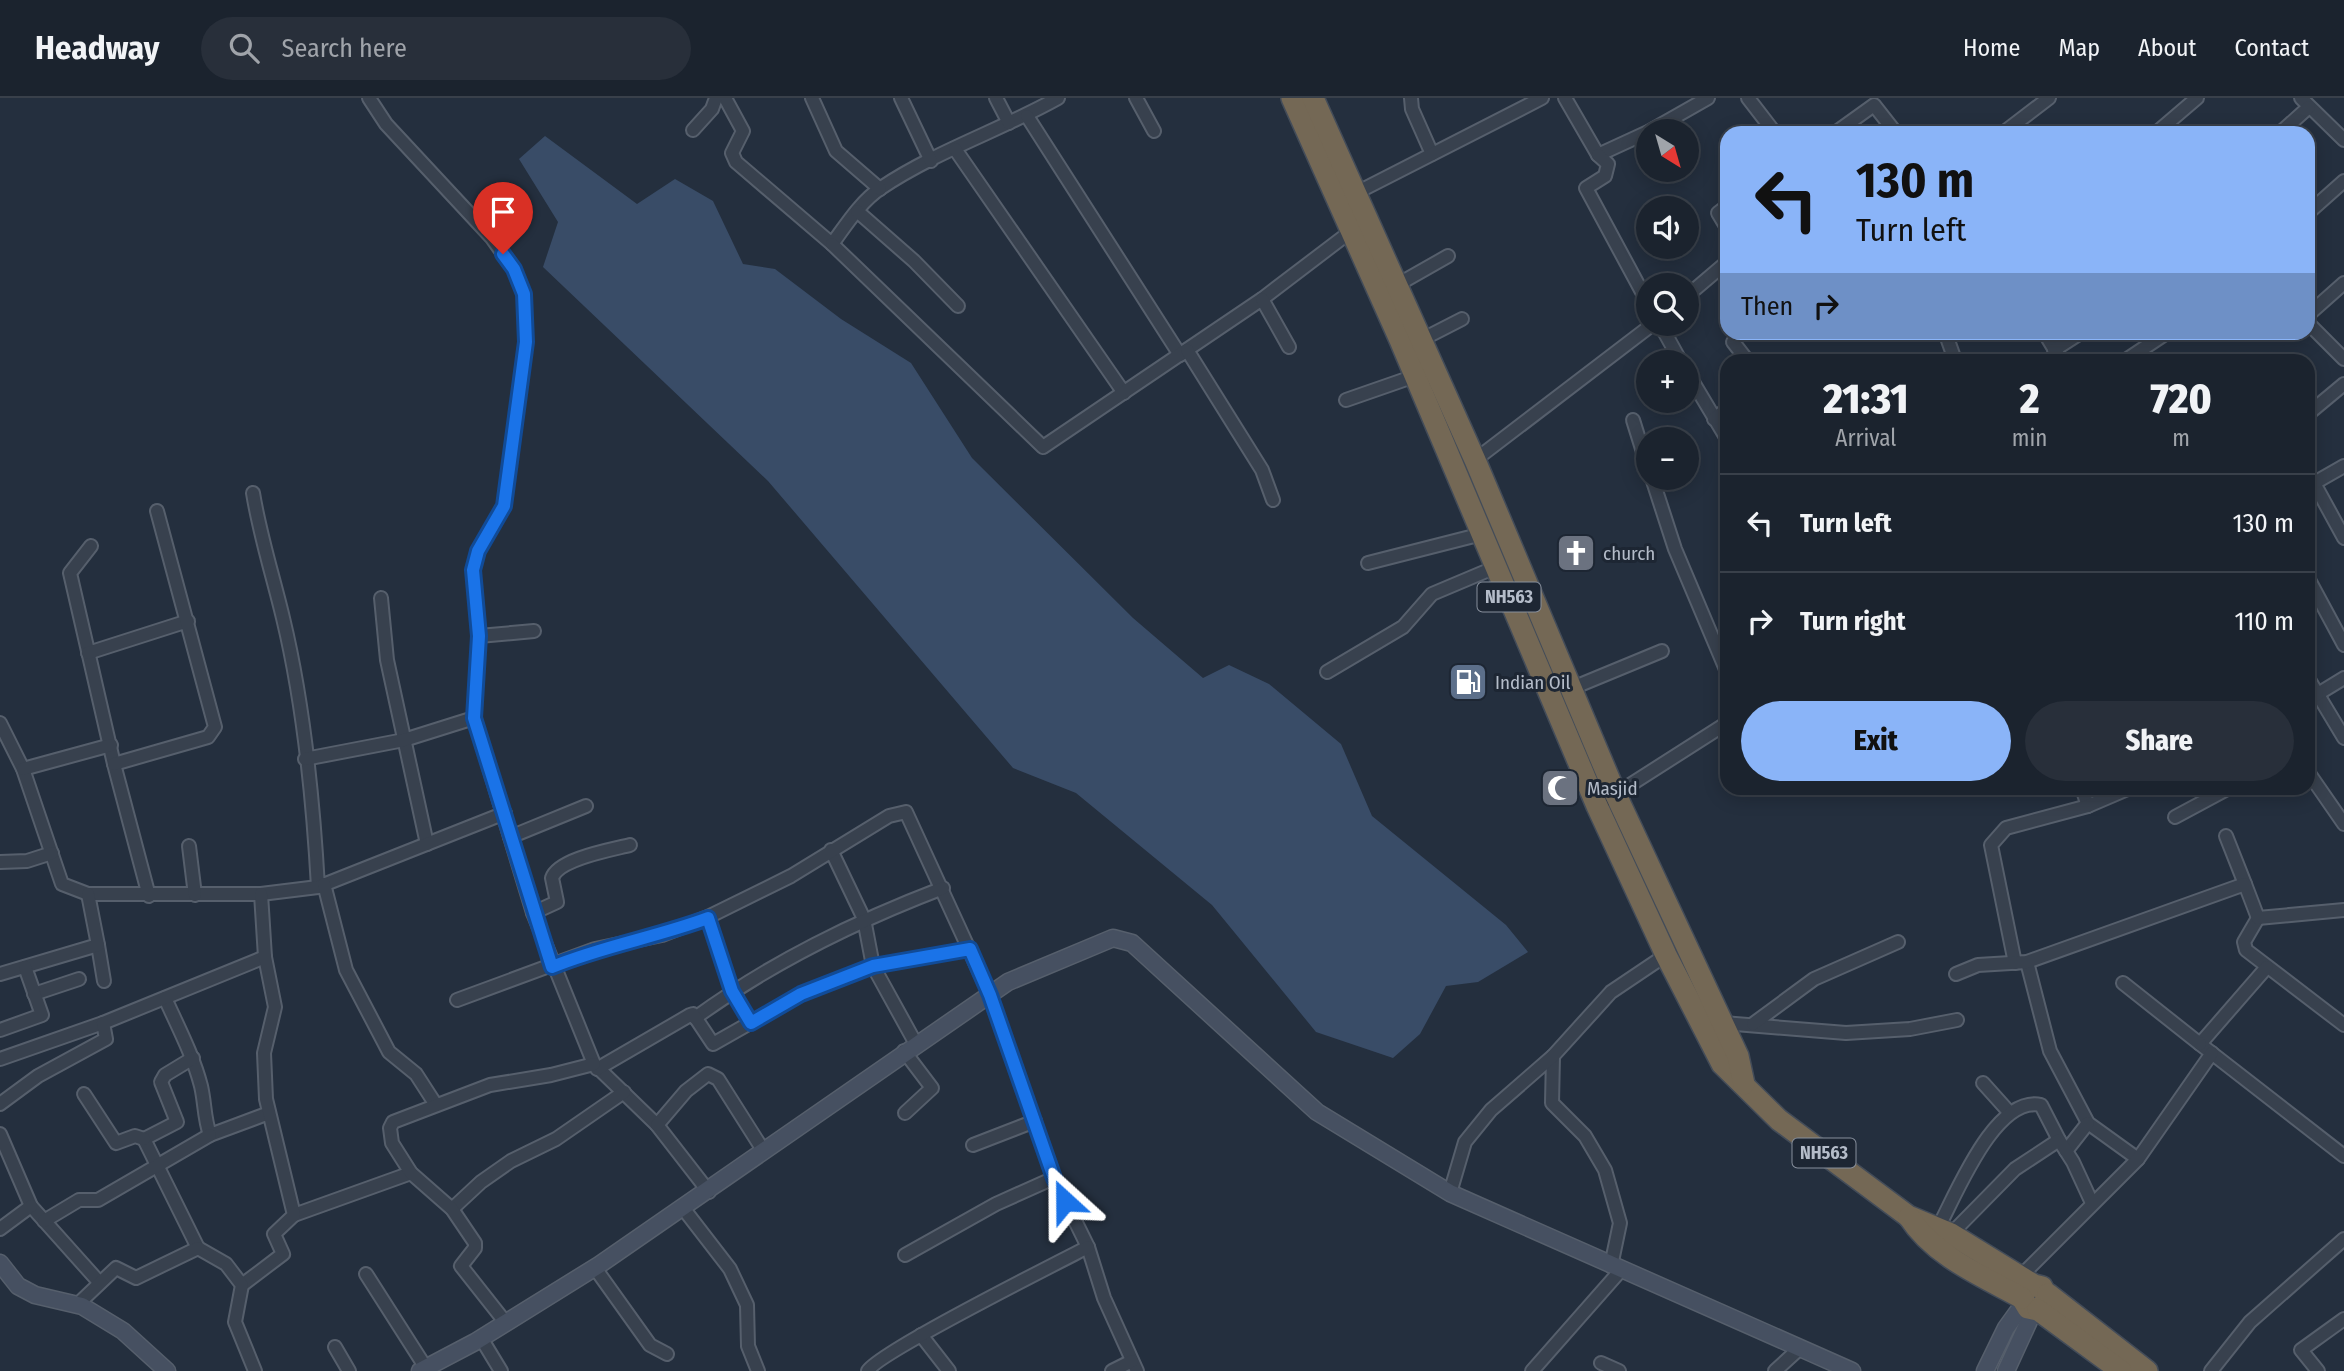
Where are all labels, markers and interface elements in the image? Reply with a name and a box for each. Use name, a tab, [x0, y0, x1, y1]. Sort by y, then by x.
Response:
search box	[201, 17, 691, 80]
text: Headway	[35, 28, 159, 68]
icon: search	[225, 29, 263, 67]
text: Search here	[281, 33, 407, 64]
text: Home	[1963, 34, 2020, 62]
text: Map	[2058, 34, 2100, 62]
text: About	[2138, 34, 2196, 62]
text: Contact	[2234, 34, 2309, 62]
north arrow	[1636, 119, 1699, 182]
map controls	[1636, 119, 1699, 490]
text: 130 m	[1856, 151, 1974, 210]
icon: left	[1741, 154, 1832, 245]
pin	[473, 182, 533, 254]
icon: arrive	[484, 193, 522, 231]
button: sound	[1636, 196, 1699, 259]
text: Turn left	[1856, 211, 1966, 249]
button: search	[1636, 273, 1699, 336]
icon: right	[1807, 287, 1845, 325]
text: Then	[1741, 291, 1793, 322]
button: +	[1636, 350, 1699, 413]
text: 21:31	[1823, 374, 1909, 424]
text: 2	[2020, 374, 2039, 424]
text: 720	[2151, 374, 2212, 424]
text: Arrival	[1835, 424, 1896, 452]
text: min	[2012, 424, 2047, 452]
text: m	[2172, 424, 2190, 452]
button: −	[1636, 427, 1699, 490]
icon: left	[1741, 504, 1779, 542]
text: Turn left	[1800, 508, 1892, 539]
text: 130 m	[2232, 508, 2294, 539]
church icon: church	[1555, 532, 1597, 574]
place label: church	[1603, 542, 1655, 565]
road number: NH563	[1478, 583, 1540, 612]
icon: right	[1741, 602, 1779, 640]
text: Turn right	[1800, 606, 1906, 637]
text: 110 m	[2234, 606, 2294, 637]
fuel station icon: Indian Oil	[1447, 661, 1489, 703]
place label: Indian Oil	[1495, 671, 1571, 694]
button: Exit	[1741, 701, 2011, 781]
button: Share	[2025, 701, 2294, 781]
mosque icon: Masjid	[1539, 767, 1581, 809]
place label: Masjid	[1587, 777, 1638, 800]
road number: NH563	[1792, 1138, 1856, 1168]
position arrow	[1028, 1164, 1102, 1238]

